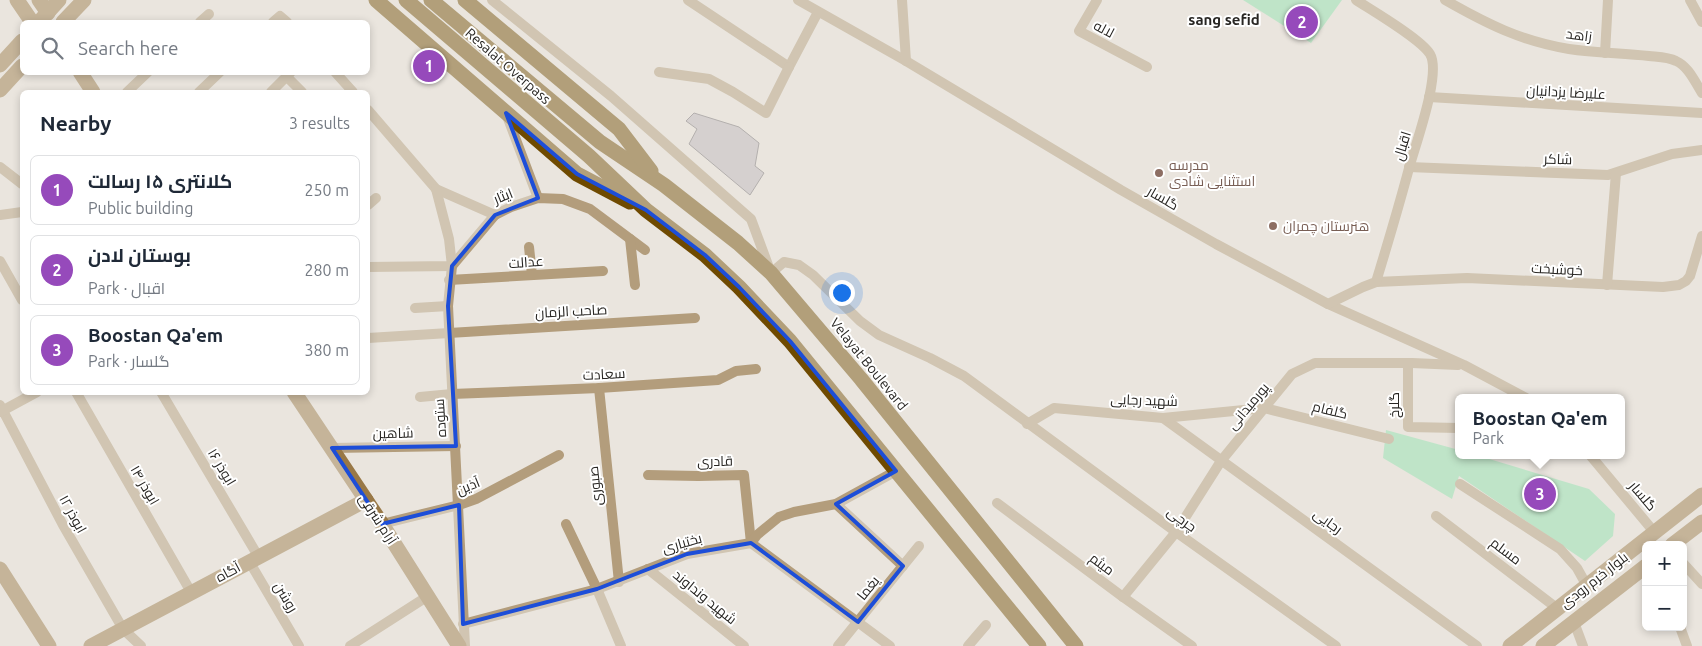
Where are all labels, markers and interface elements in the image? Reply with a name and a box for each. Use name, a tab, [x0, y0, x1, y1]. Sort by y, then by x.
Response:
pin: 2	[1286, 3, 1318, 41]
district label: sang sefid	[1188, 11, 1260, 28]
street label: لاله	[1091, 17, 1117, 41]
search box	[20, 20, 370, 75]
street label: Resalat Overpass	[462, 25, 554, 107]
street label: زاهد	[1565, 25, 1593, 45]
icon: search	[38, 34, 66, 62]
text: Search here	[78, 37, 178, 59]
pin: 1	[413, 47, 445, 85]
street label: علیرضا یزدانیان	[1526, 82, 1606, 102]
text: Nearby	[40, 111, 111, 135]
text: 3 results	[289, 114, 350, 132]
street label: اقبال	[1390, 129, 1415, 163]
street label: شاکر	[1542, 150, 1573, 167]
place label: مدرسه استثنایی شادی	[1169, 157, 1255, 189]
marker: مدرسه استثنایی شادی	[1153, 167, 1165, 179]
text: کلانتری ۱۵ رسالت	[88, 170, 232, 192]
text: 1	[52, 181, 62, 199]
text: 250 m	[304, 181, 349, 199]
street label: گلسار	[1144, 182, 1182, 213]
street label: ایثار	[490, 185, 515, 207]
text: Public building	[88, 199, 193, 217]
place label: هنرستان چمران	[1283, 218, 1369, 236]
marker: هنرستان چمران	[1267, 220, 1279, 232]
text: بوستان لادن	[88, 244, 191, 266]
street label: عدالت	[508, 253, 544, 271]
street label: خوشبخت	[1531, 260, 1583, 278]
text: 2	[52, 261, 62, 279]
text: 280 m	[304, 261, 349, 279]
text: Park · اقبال	[88, 279, 165, 297]
your location	[829, 280, 855, 306]
street label: صاحب الزمان	[534, 301, 608, 321]
street label: Velayat Boulevard	[827, 315, 911, 413]
text: Boostan Qa'em	[88, 324, 223, 346]
text: 3	[52, 341, 62, 359]
text: 380 m	[304, 341, 349, 359]
text: Park · گلسار	[88, 352, 169, 370]
street label: سعادت	[582, 365, 626, 383]
street label: پورمیدانی	[1224, 379, 1274, 434]
street label: شهید رجایی	[1110, 391, 1178, 409]
street label: گلرخ	[1386, 392, 1403, 418]
popup	[1455, 394, 1625, 459]
street label: ستوده	[431, 398, 449, 438]
street label: گلفام	[1310, 398, 1349, 424]
text: Boostan Qa'em	[1472, 407, 1608, 429]
street label: شاهین	[372, 425, 414, 441]
text: Park	[1472, 429, 1504, 447]
street label: ابوذر ۱۶	[205, 446, 239, 488]
street label: قادری	[697, 453, 733, 469]
street label: ابوذر ۱۴	[127, 462, 163, 508]
street label: صبوری	[585, 465, 605, 507]
street label: آذین	[454, 474, 482, 498]
pin: 3	[1524, 475, 1556, 513]
street label: گلسار	[1625, 477, 1660, 514]
street label: آرام شرقی	[354, 491, 400, 548]
street label: ابوذر ۱۲	[56, 492, 90, 536]
street label: چرچی	[1163, 503, 1200, 537]
street label: رجایی	[1310, 505, 1346, 537]
street label: بختیاری	[660, 530, 704, 556]
street label: مسلم	[1486, 534, 1525, 569]
map controls	[1642, 541, 1687, 631]
button: +	[1642, 541, 1687, 586]
street label: بلوار خرم رودی	[1557, 549, 1632, 613]
street label: میثم	[1085, 550, 1117, 580]
street label: آگاه	[213, 559, 243, 585]
street label: شهید ونداوند	[670, 567, 740, 627]
street label: یغما	[854, 573, 883, 603]
street label: روشن	[271, 579, 301, 615]
button: −	[1642, 586, 1687, 631]

